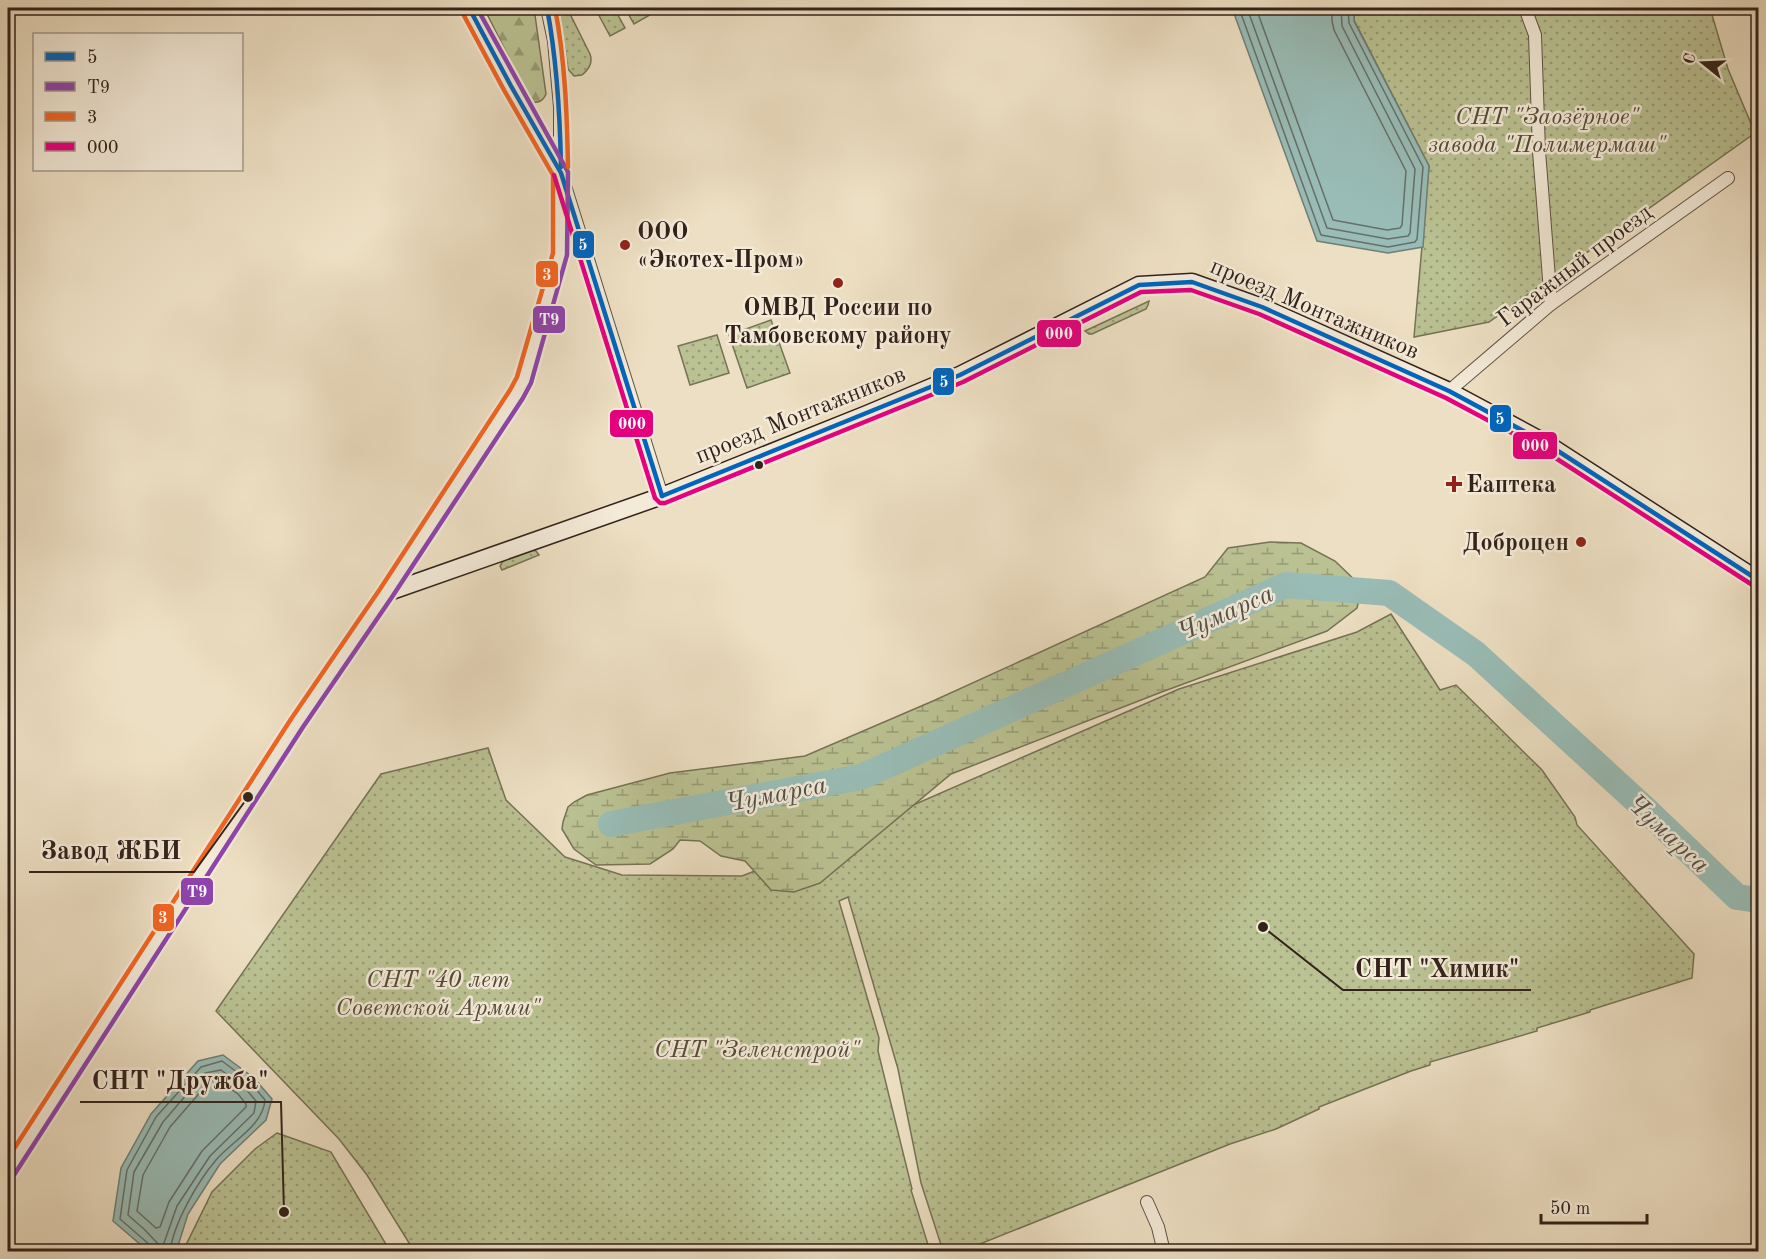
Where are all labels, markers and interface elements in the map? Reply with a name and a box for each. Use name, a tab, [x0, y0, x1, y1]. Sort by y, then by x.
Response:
legend	[33, 33, 243, 171]
north arrow	[1673, 33, 1733, 93]
text: 5	[87, 49, 97, 67]
text: С	[1681, 51, 1700, 66]
text: Т9	[87, 79, 110, 97]
park label: СНТ "Заозёрное" завода "Полимермаш"	[1428, 105, 1667, 158]
text: 3	[87, 109, 97, 127]
text: 000	[87, 139, 118, 157]
street label: Гаражный проезд	[1493, 201, 1657, 332]
place label: ООО «Экотех-Пром»	[637, 221, 805, 273]
line badge: 5	[572, 230, 595, 259]
text: 5	[578, 238, 588, 254]
marker: ООО «Экотех-Пром»	[618, 238, 632, 252]
street label: проезд Монтажников	[1206, 255, 1422, 365]
line badge: 3	[535, 260, 559, 288]
text: 3	[542, 268, 552, 284]
marker: ОМВД России по Тамбовскому району	[831, 276, 845, 290]
place label: ОМВД России по Тамбовскому району	[724, 297, 952, 349]
line badge: Т9	[532, 305, 566, 334]
text: Т9	[539, 313, 559, 329]
line badge: 000	[1036, 319, 1082, 348]
text: 000	[1045, 327, 1073, 343]
street label: проезд Монтажников	[692, 363, 909, 469]
line badge: 5	[932, 367, 955, 396]
text: 5	[939, 375, 949, 391]
line badge: 5	[1489, 404, 1512, 433]
line badge: 000	[609, 409, 654, 438]
text: 5	[1495, 412, 1505, 428]
text: 000	[618, 417, 646, 433]
line badge: 000	[1512, 431, 1558, 460]
text: 000	[1521, 439, 1549, 455]
unlabelled marker	[753, 459, 765, 471]
place label: Еаптека	[1466, 474, 1556, 498]
marker: Еаптека	[1447, 477, 1461, 491]
place label: Доброцен	[1463, 532, 1569, 556]
marker: Доброцен	[1574, 535, 1588, 549]
water label: Чумарса	[1174, 581, 1278, 647]
water label: Чумарса	[724, 772, 829, 817]
water label: Чумарса	[1621, 790, 1714, 879]
callout: Завод ЖБИ	[29, 828, 194, 872]
text: Завод ЖБИ	[41, 839, 181, 865]
line badge: Т9	[180, 877, 214, 906]
text: Т9	[187, 885, 207, 901]
line badge: 3	[152, 903, 175, 932]
text: 3	[158, 911, 168, 927]
callout: СНТ "Химик"	[1343, 946, 1531, 990]
text: СНТ "Химик"	[1355, 957, 1519, 983]
park label: СНТ "40 лет Советской Армии"	[336, 969, 542, 1021]
park label: СНТ "Зеленстрой"	[654, 1038, 862, 1063]
callout: СНТ "Дружба"	[80, 1058, 281, 1102]
text: СНТ "Дружба"	[91, 1069, 269, 1095]
scale bar	[1541, 1187, 1648, 1225]
text: 50 m	[1550, 1200, 1590, 1218]

